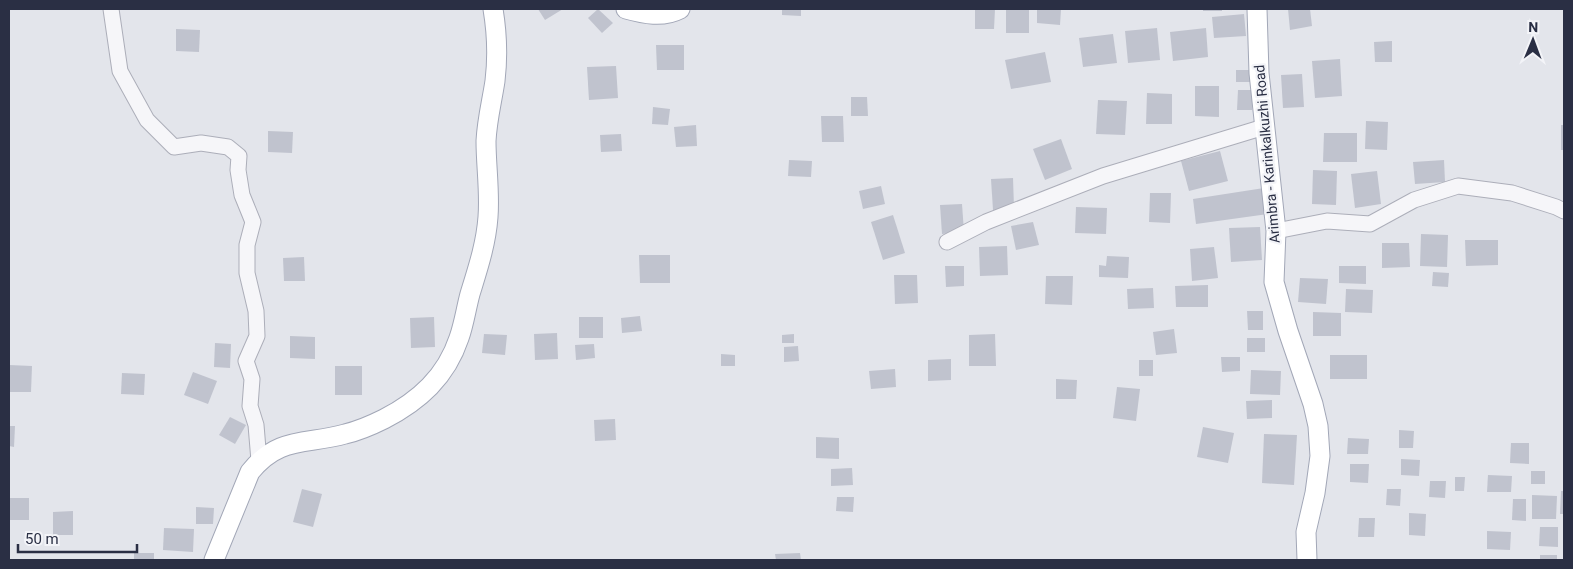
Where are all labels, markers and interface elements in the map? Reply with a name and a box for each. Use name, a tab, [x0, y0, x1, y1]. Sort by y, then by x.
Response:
north arrow	[1508, 15, 1558, 65]
text: N	[1528, 19, 1538, 35]
street label: Arimbra - Karinkalkuzhi Road	[1251, 64, 1283, 244]
scale bar	[18, 522, 136, 554]
text: 50 m	[25, 530, 59, 548]

